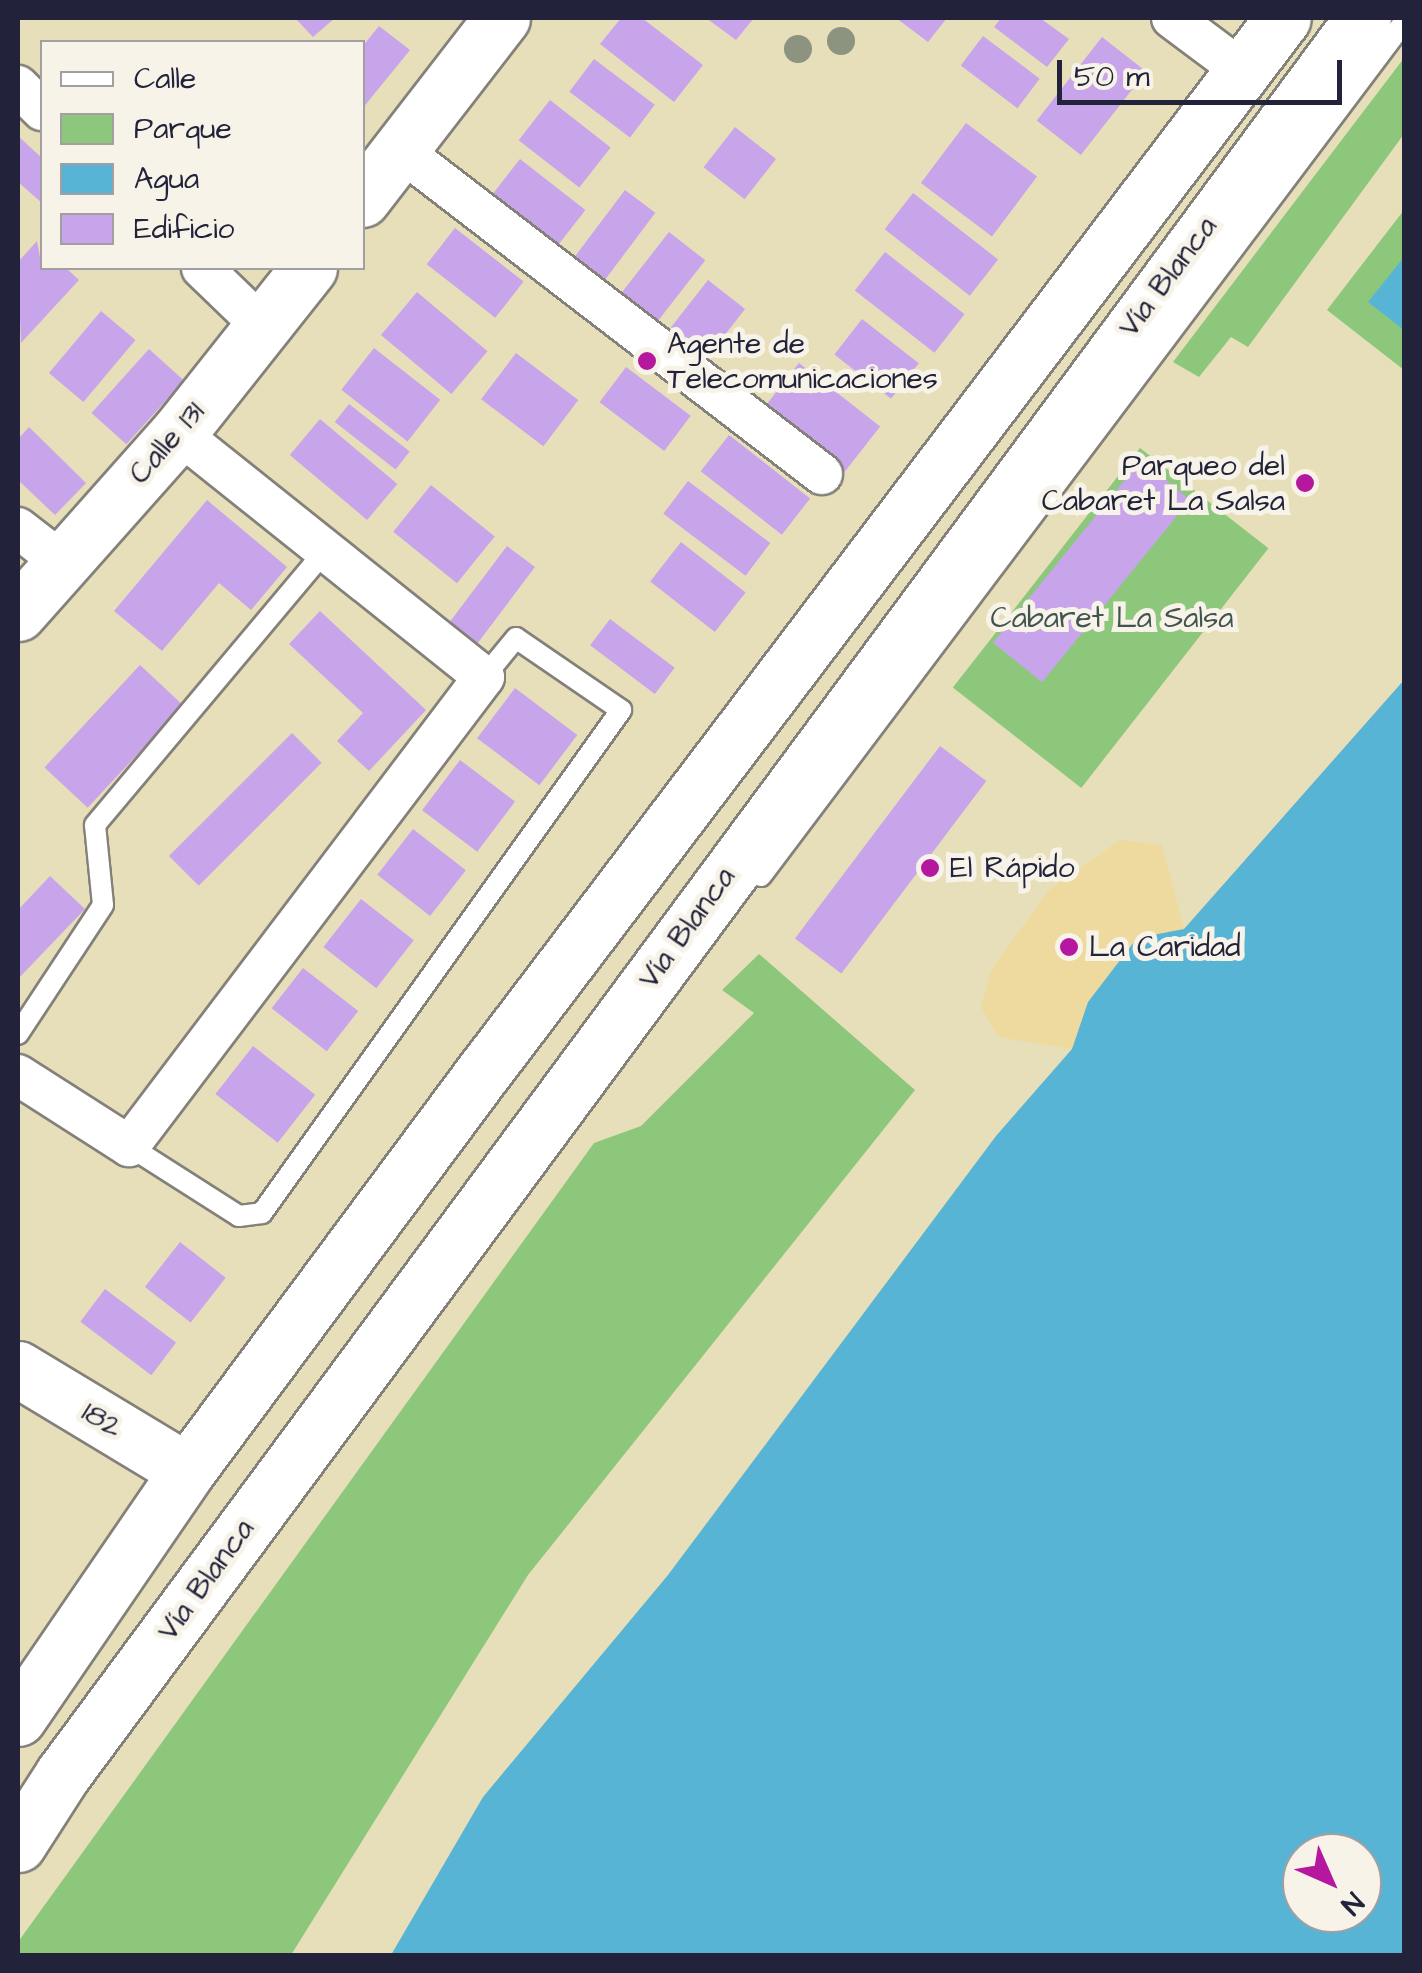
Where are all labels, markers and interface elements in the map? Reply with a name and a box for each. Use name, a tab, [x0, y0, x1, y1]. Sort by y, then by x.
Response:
legend	[40, 40, 365, 270]
scale bar	[1062, 40, 1347, 102]
text: 50 m	[1074, 56, 1150, 98]
text: Calle	[134, 58, 196, 100]
text: Parque	[134, 108, 232, 150]
text: Agua	[134, 158, 199, 200]
text: Edificio	[134, 208, 234, 250]
street label: Vía Blanca	[1111, 210, 1225, 344]
place label: Agente de Telecomunicaciones	[667, 326, 938, 396]
marker: Agente de Telecomunicaciones	[636, 350, 658, 372]
street label: Calle 131	[122, 395, 212, 491]
place label: Parqueo del Cabaret La Salsa	[1042, 448, 1285, 518]
marker: Parqueo del Cabaret La Salsa	[1294, 472, 1316, 494]
park label: Cabaret La Salsa	[990, 600, 1234, 636]
place label: El Rápido	[950, 850, 1075, 886]
marker: El Rápido	[919, 857, 941, 879]
street label: Vía Blanca	[631, 860, 743, 996]
place label: La Caridad	[1089, 929, 1241, 965]
marker: La Caridad	[1058, 936, 1080, 958]
street label: 182	[75, 1394, 129, 1446]
street label: Vía Blanca	[150, 1512, 262, 1648]
north arrow	[1282, 1833, 1382, 1933]
text: N	[1332, 1883, 1372, 1923]

